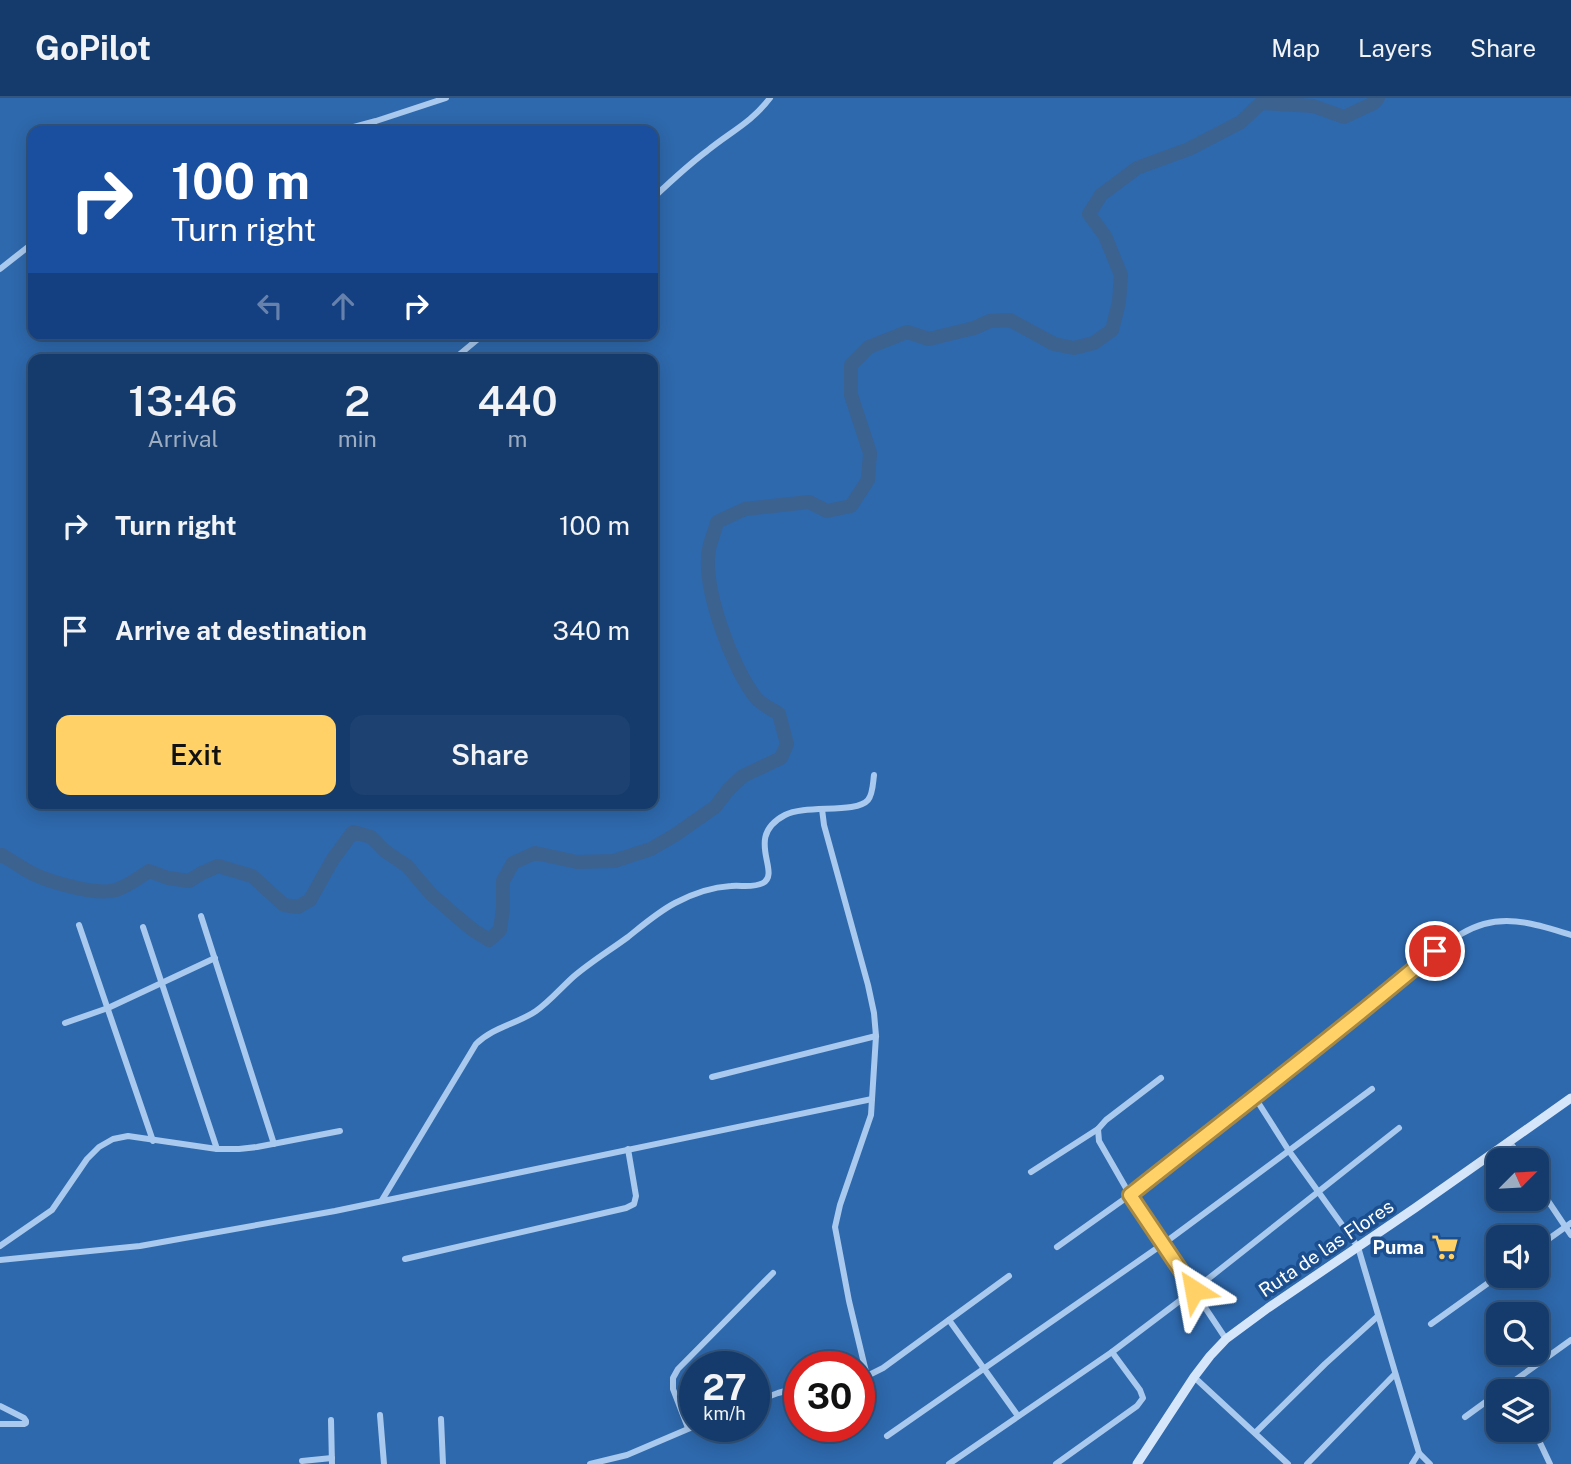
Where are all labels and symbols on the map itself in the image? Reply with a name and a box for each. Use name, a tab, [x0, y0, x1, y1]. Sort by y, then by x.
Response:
pin	[1405, 921, 1465, 981]
north arrow	[1486, 1148, 1549, 1211]
street label: Ruta de las Flores	[1254, 1195, 1398, 1301]
supermarket icon: Puma	[1430, 1232, 1460, 1262]
place label: Puma	[1373, 1236, 1424, 1258]
position arrow	[1157, 1253, 1231, 1327]
speed limit sign: 30	[784, 1351, 875, 1442]

